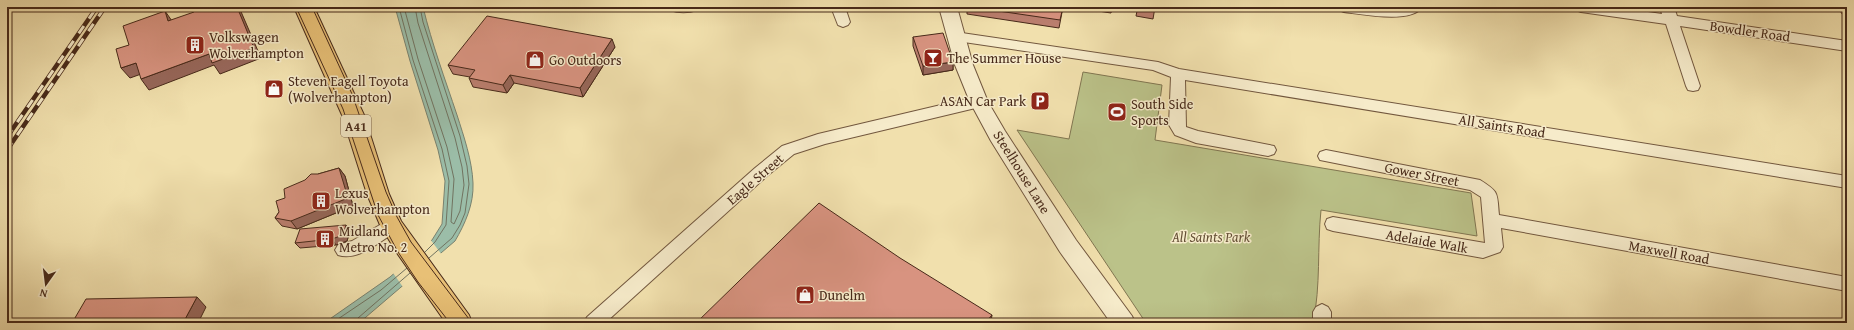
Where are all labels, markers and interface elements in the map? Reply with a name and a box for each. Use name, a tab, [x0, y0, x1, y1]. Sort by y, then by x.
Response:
street label: Bowdler Road	[1709, 15, 1792, 47]
place label: Volkswagen Wolverhampton	[209, 27, 304, 63]
building icon: Volkswagen Wolverhampton	[184, 34, 206, 56]
bar icon: The Summer House	[922, 47, 944, 69]
place label: The Summer House	[947, 48, 1062, 68]
shop icon: Go Outdoors	[524, 49, 546, 71]
place label: Go Outdoors	[549, 50, 622, 70]
place label: Steven Eagell Toyota (Wolverhampton)	[288, 71, 409, 107]
shop icon: Steven Eagell Toyota (Wolverhampton)	[263, 78, 285, 100]
parking icon: ASAN Car Park	[1029, 90, 1051, 112]
place label: ASAN Car Park	[940, 91, 1027, 111]
place label: South Side Sports	[1131, 94, 1194, 130]
sports icon: South Side Sports	[1106, 101, 1128, 123]
street label: All Saints Road	[1457, 109, 1547, 143]
road number: A41	[341, 115, 371, 137]
street label: Steelhouse Lane	[988, 127, 1056, 218]
street label: Eagle Street	[722, 149, 788, 209]
street label: Gower Street	[1383, 157, 1461, 191]
place label: Lexus Wolverhampton	[335, 183, 430, 219]
building icon: Lexus Wolverhampton	[310, 190, 332, 212]
place label: Midland Metro No. 2	[339, 221, 407, 257]
street label: Adelaide Walk	[1384, 224, 1471, 258]
park label: All Saints Park	[1171, 227, 1251, 247]
building icon: Midland Metro No. 2	[314, 228, 336, 250]
street label: Maxwell Road	[1627, 235, 1711, 269]
north arrow	[26, 264, 66, 304]
shop icon: Dunelm	[794, 284, 816, 306]
text: N	[37, 285, 49, 302]
place label: Dunelm	[819, 285, 865, 305]

